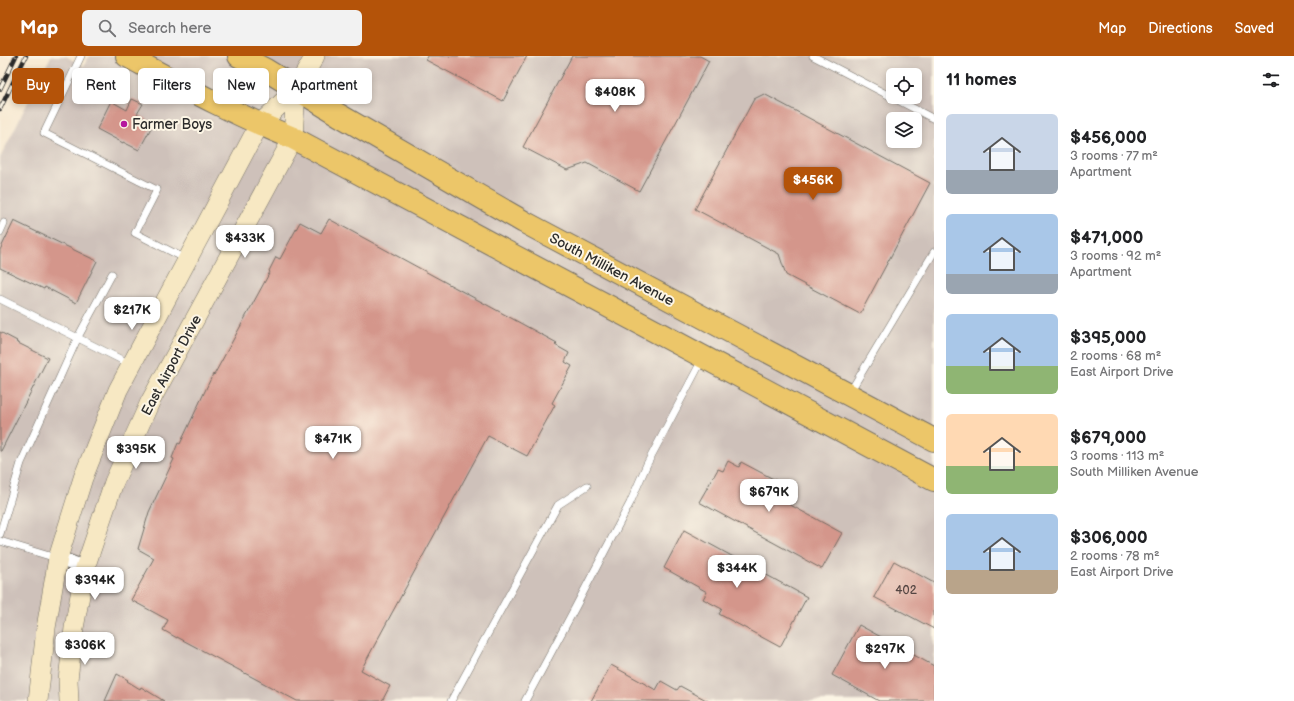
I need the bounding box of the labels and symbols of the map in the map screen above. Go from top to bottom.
pin: $408K [587,79,643,113]
place label: Farmer Boys [132,116,212,133]
marker: Farmer Boys [119,119,129,129]
pin: $456K [785,167,841,201]
pin: $433K [217,225,273,259]
street label: South Milliken Avenue [547,229,677,309]
pin: $217K [104,297,160,331]
street label: East Airport Drive [138,312,205,418]
pin: $471K [305,426,361,460]
pin: $395K [108,436,164,470]
pin: $679K [741,479,797,513]
pin: $344K [709,555,765,589]
pin: $394K [67,567,123,601]
house number: 402 [895,583,917,598]
pin: $306K [57,632,113,666]
pin: $297K [857,636,913,670]

